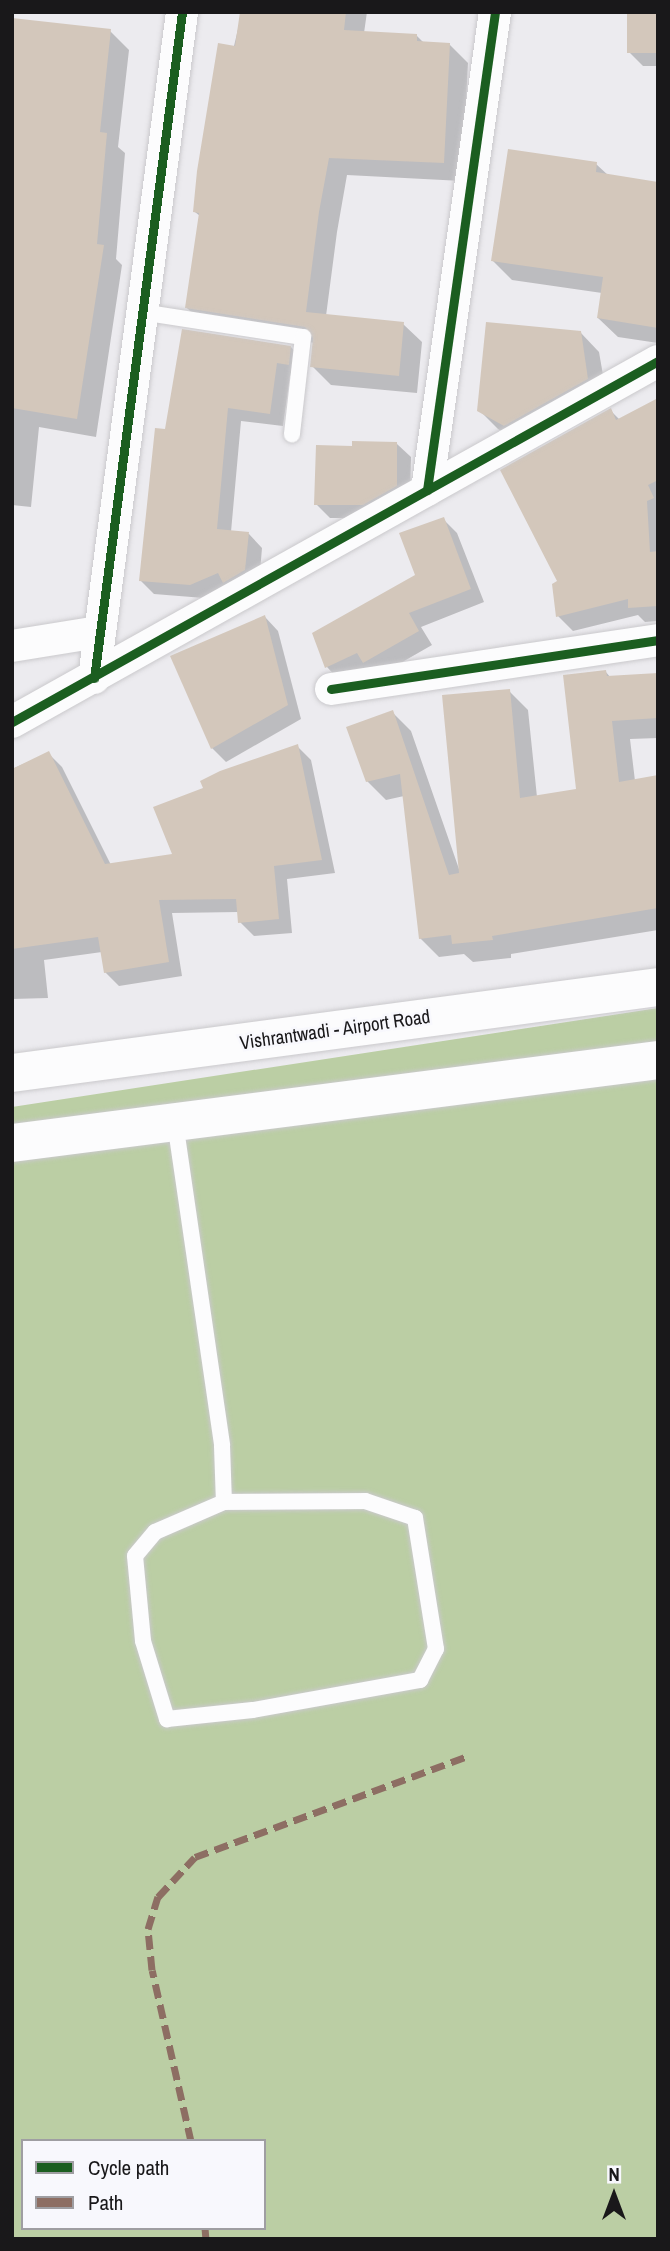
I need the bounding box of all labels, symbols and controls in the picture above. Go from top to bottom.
street label: Vishrantwadi - Airport Road [238,1005,432,1055]
legend [21,2139,266,2230]
text: Cycle path [88,2153,169,2182]
north arrow [579,2160,649,2230]
text: N [608,2161,620,2187]
text: Path [88,2188,123,2217]

